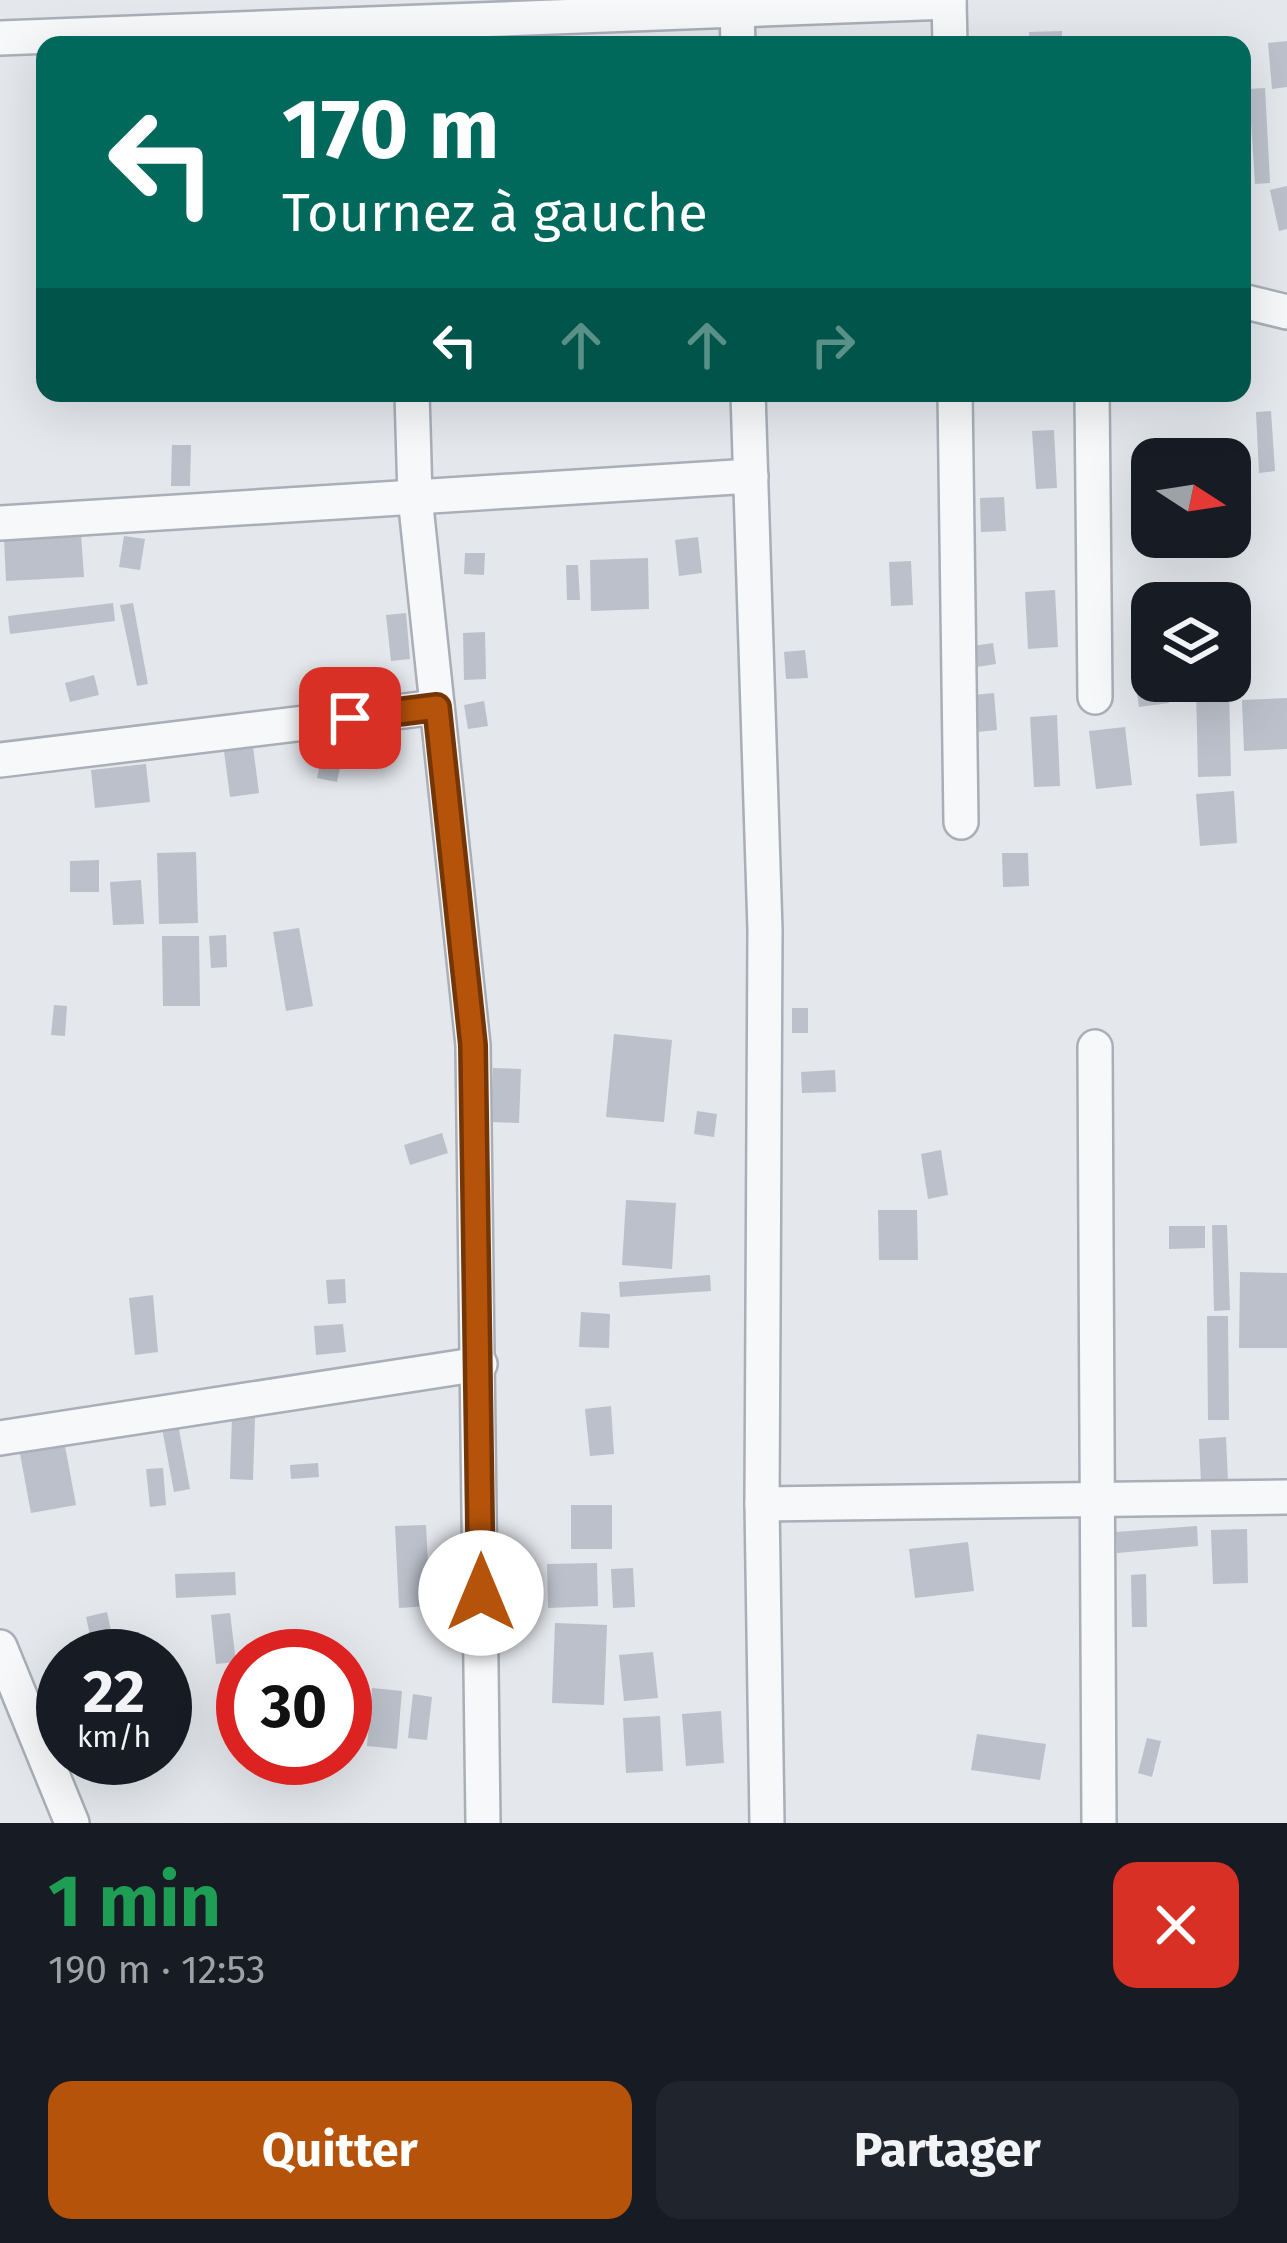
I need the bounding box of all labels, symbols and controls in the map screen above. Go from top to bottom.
text: 170 m [282,79,499,180]
icon: left [84,84,240,240]
text: Tournez à gauche [282,181,708,245]
icon: left [422,312,488,378]
icon: ahead [548,312,614,378]
icon: ahead [674,312,740,378]
icon: right [800,312,866,378]
north arrow [1131,438,1251,558]
map controls [1131,438,1251,702]
button: layers [1131,582,1251,702]
pin [299,667,401,769]
icon: arrive [317,685,383,751]
position arrow [418,1530,544,1656]
speed limit sign: 30 [216,1629,372,1785]
text: 22 [83,1656,145,1728]
text: km/h [77,1719,151,1755]
text: 1 min [48,1859,221,1945]
button: close [1113,1862,1239,1988]
text: 190 m · 12:53 [48,1947,265,1993]
button: Quitter [48,2081,632,2219]
button: Partager [656,2081,1239,2219]

